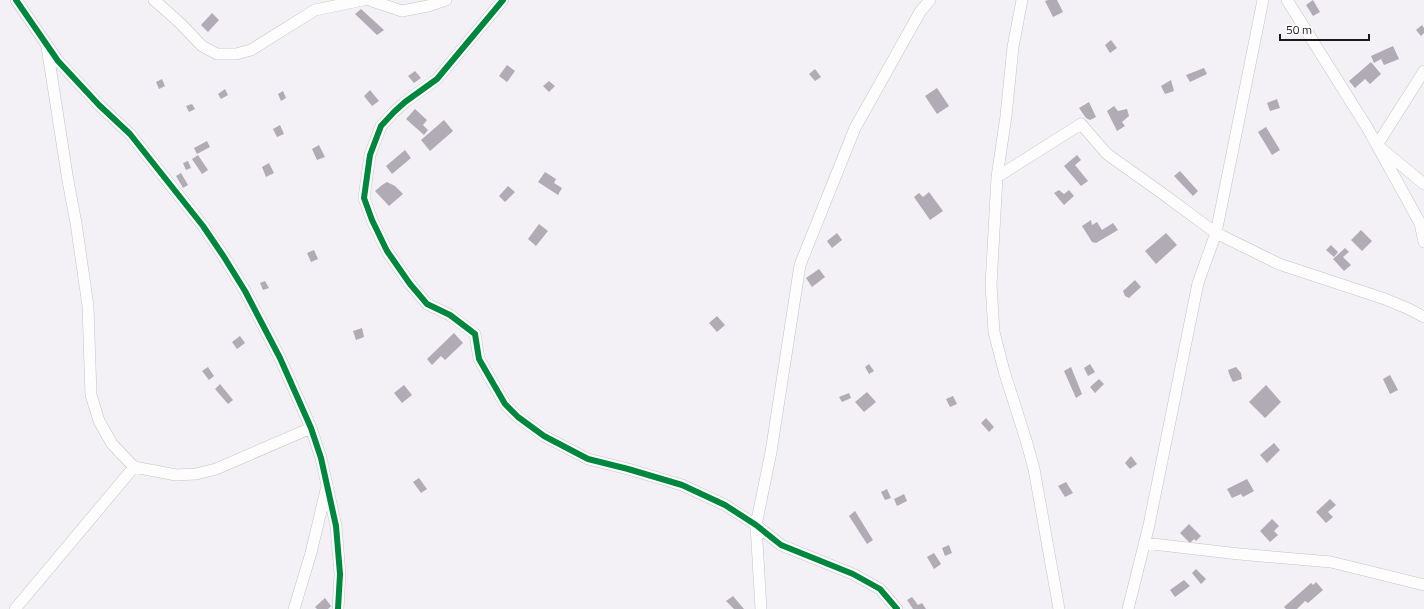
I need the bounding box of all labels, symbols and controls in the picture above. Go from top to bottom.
scale bar [1280,16,1369,42]
text: 50 m [1286,20,1312,39]

